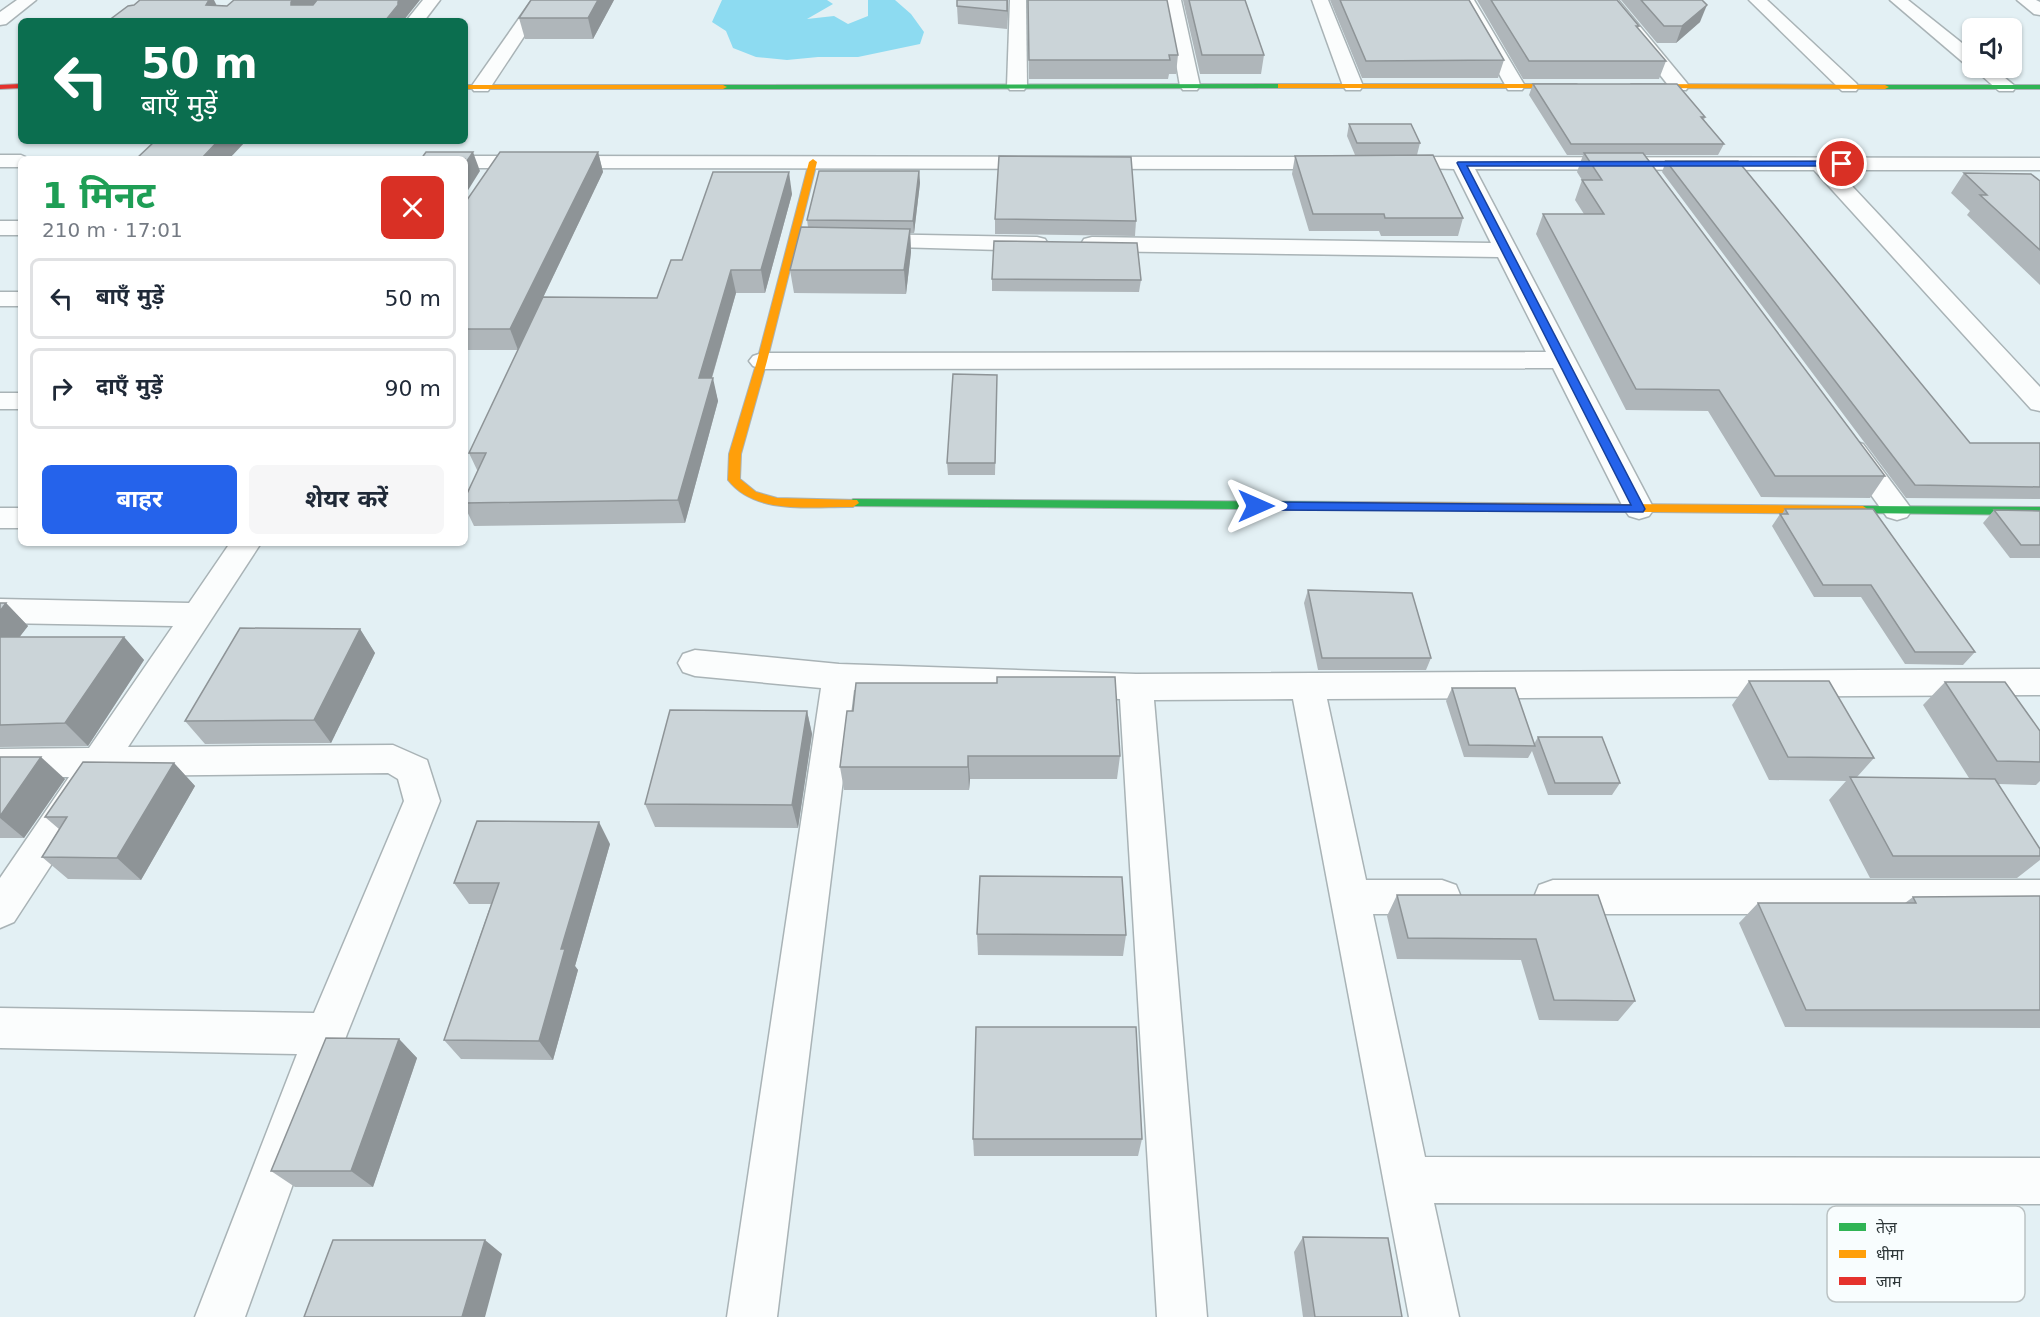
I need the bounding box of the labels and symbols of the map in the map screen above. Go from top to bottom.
pin [1816,138,1867,189]
position arrow [1224,474,1288,538]
legend [1827,1206,2025,1302]
text: तेज़ [1876,1218,1898,1237]
text: धीमा [1876,1245,1905,1264]
text: जाम [1876,1272,1902,1291]

